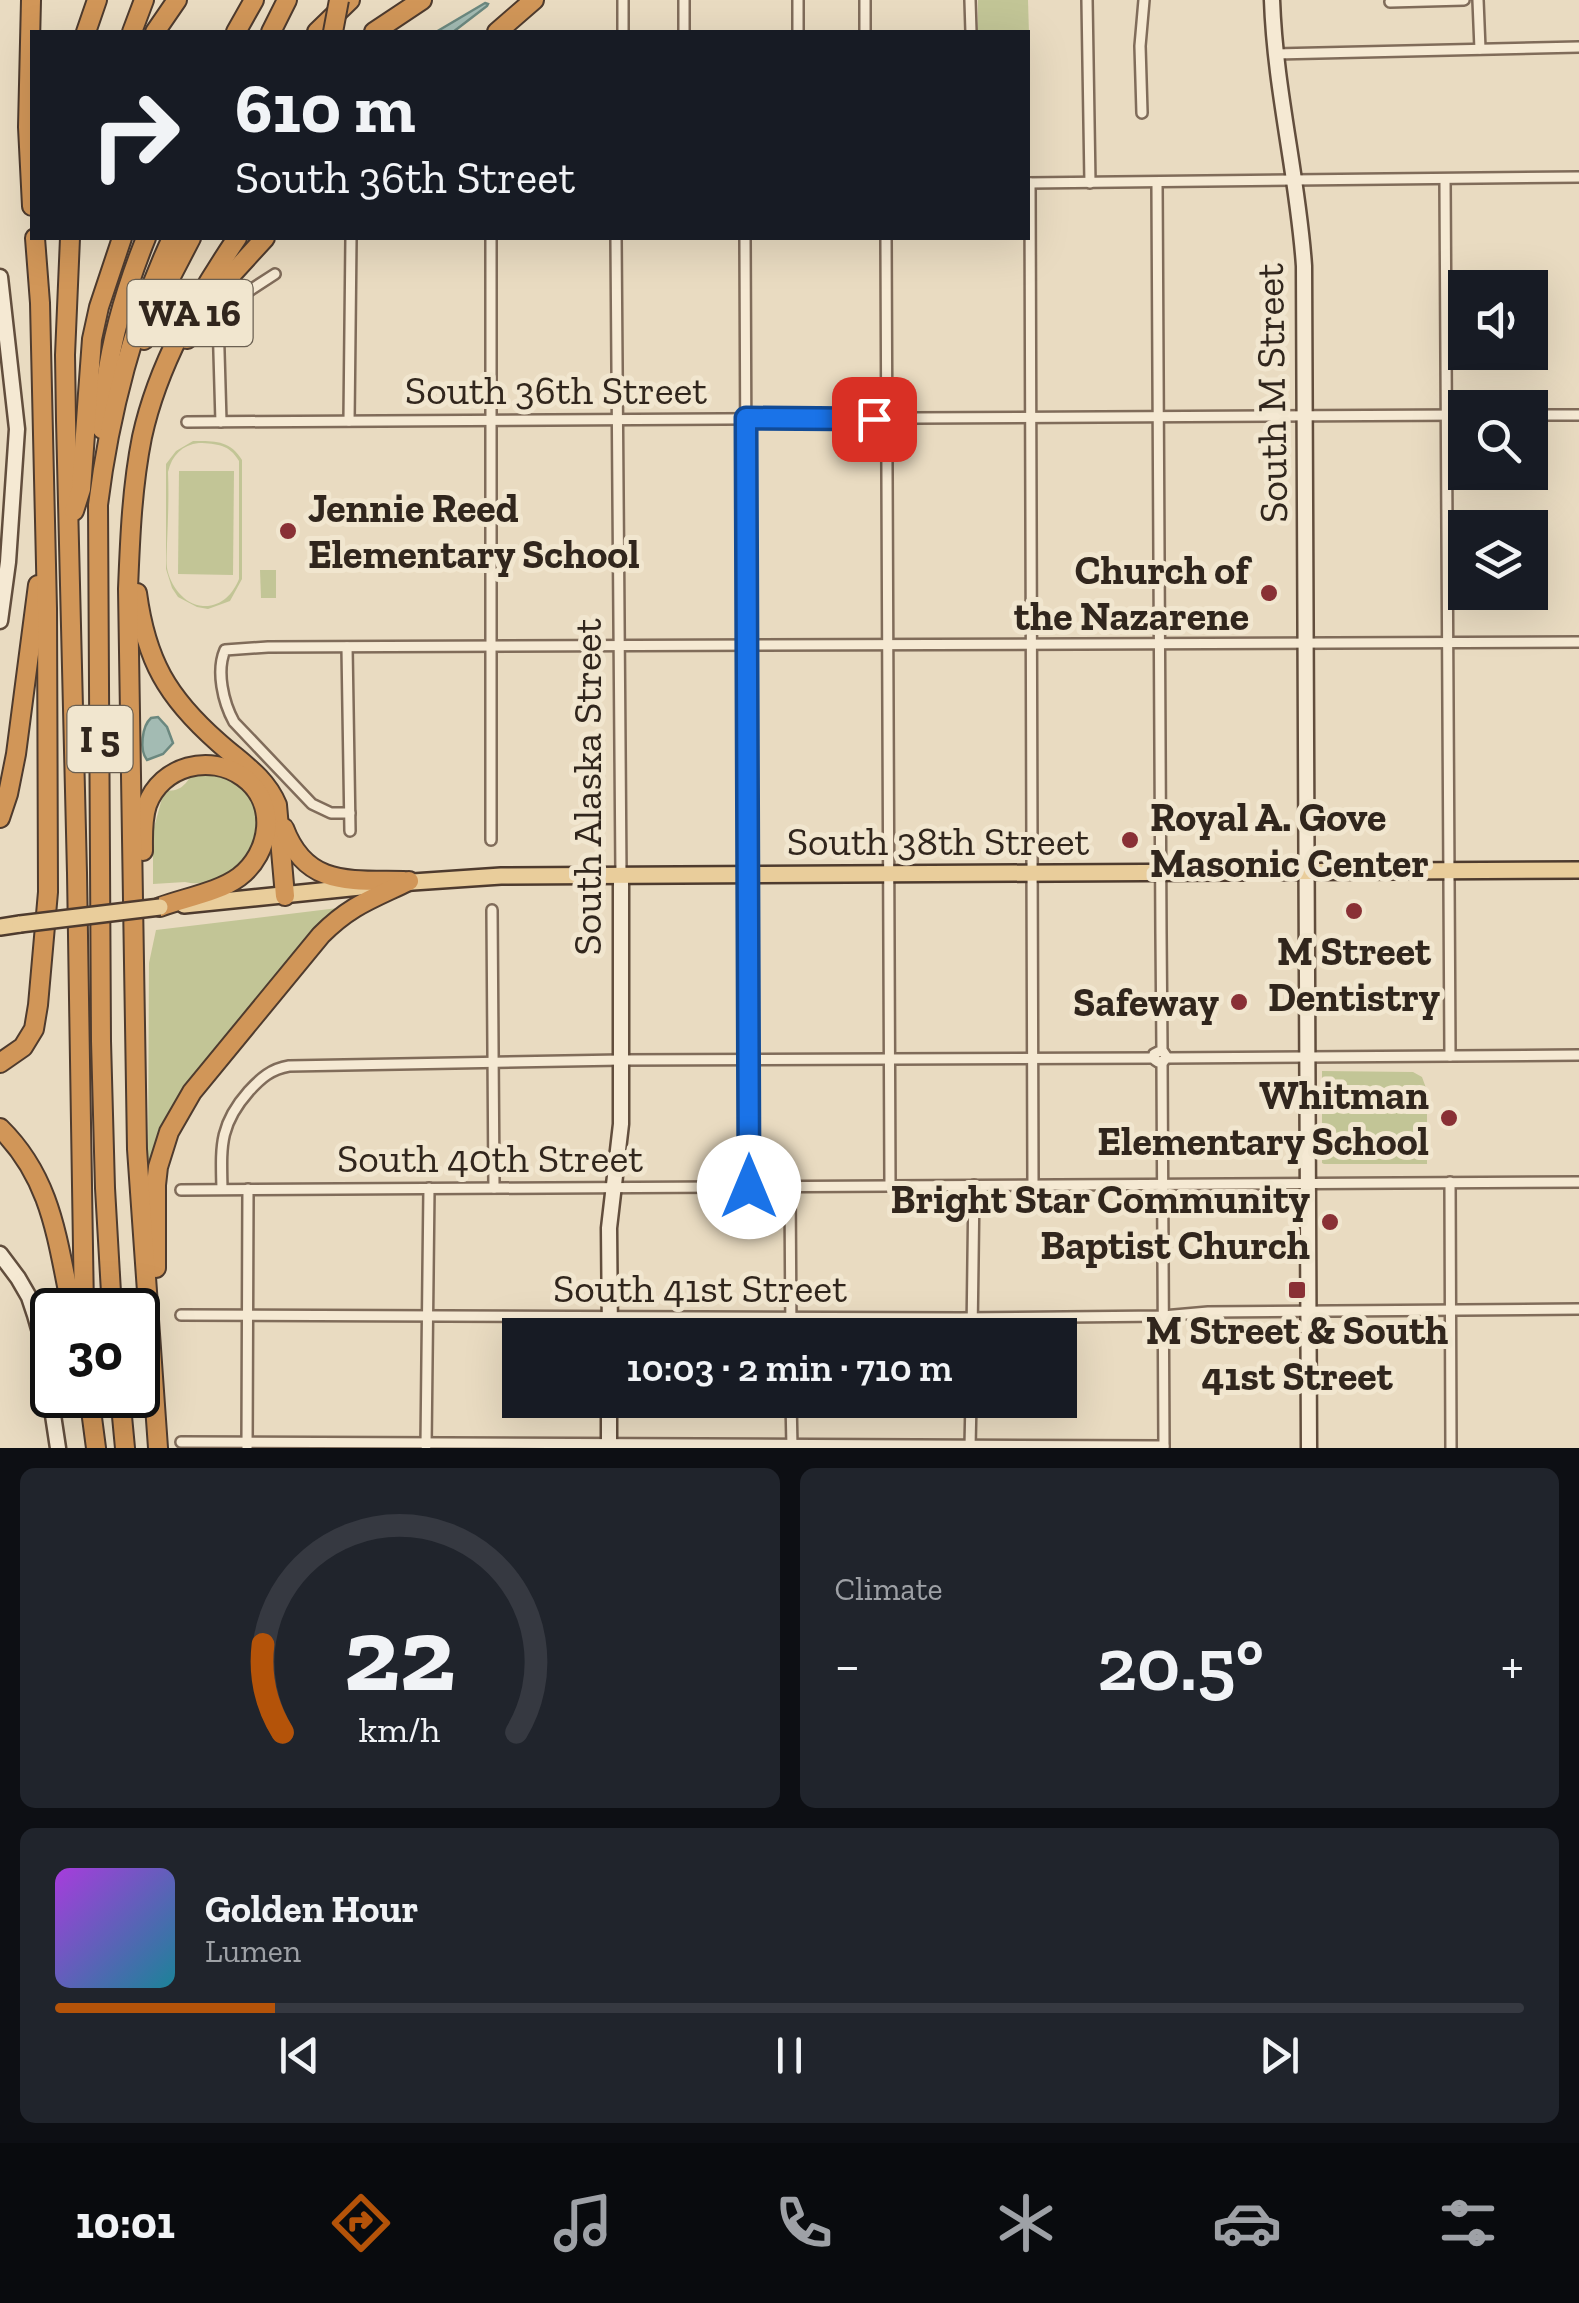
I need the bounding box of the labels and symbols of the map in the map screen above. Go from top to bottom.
street label: South M Street [1245,262,1297,523]
road number: WA 16 [128,280,252,346]
street label: South 36th Street [405,366,707,414]
pin [832,377,917,462]
place label: Jennie Reed Elementary School [308,484,640,578]
marker: Jennie Reed Elementary School [277,520,299,542]
place label: Church of the Nazarene [1014,546,1252,640]
marker: Church of the Nazarene [1258,582,1280,604]
street label: South Alaska Street [563,618,611,956]
road number: I 5 [68,706,132,772]
place label: Royal A. Gove Masonic Center [1150,793,1429,887]
street label: South 38th Street [787,817,1089,865]
marker: Royal A. Gove Masonic Center [1119,829,1141,851]
marker: M Street Dentistry [1343,900,1365,922]
place label: M Street Dentistry [1268,927,1440,1021]
place label: Safeway [1073,978,1219,1026]
marker: Safeway [1228,991,1250,1013]
place label: Whitman Elementary School [1097,1071,1429,1165]
marker: Whitman Elementary School [1438,1107,1460,1129]
street label: South 40th Street [337,1134,643,1182]
position arrow [697,1135,801,1239]
place label: Bright Star Community Baptist Church [891,1175,1310,1269]
marker: Bright Star Community Baptist Church [1319,1211,1341,1233]
street label: South 41st Street [553,1264,847,1312]
marker: M Street & South 41st Street [1286,1279,1308,1301]
speed limit sign: 30 [30,1288,160,1418]
place label: M Street & South 41st Street [1146,1306,1448,1400]

